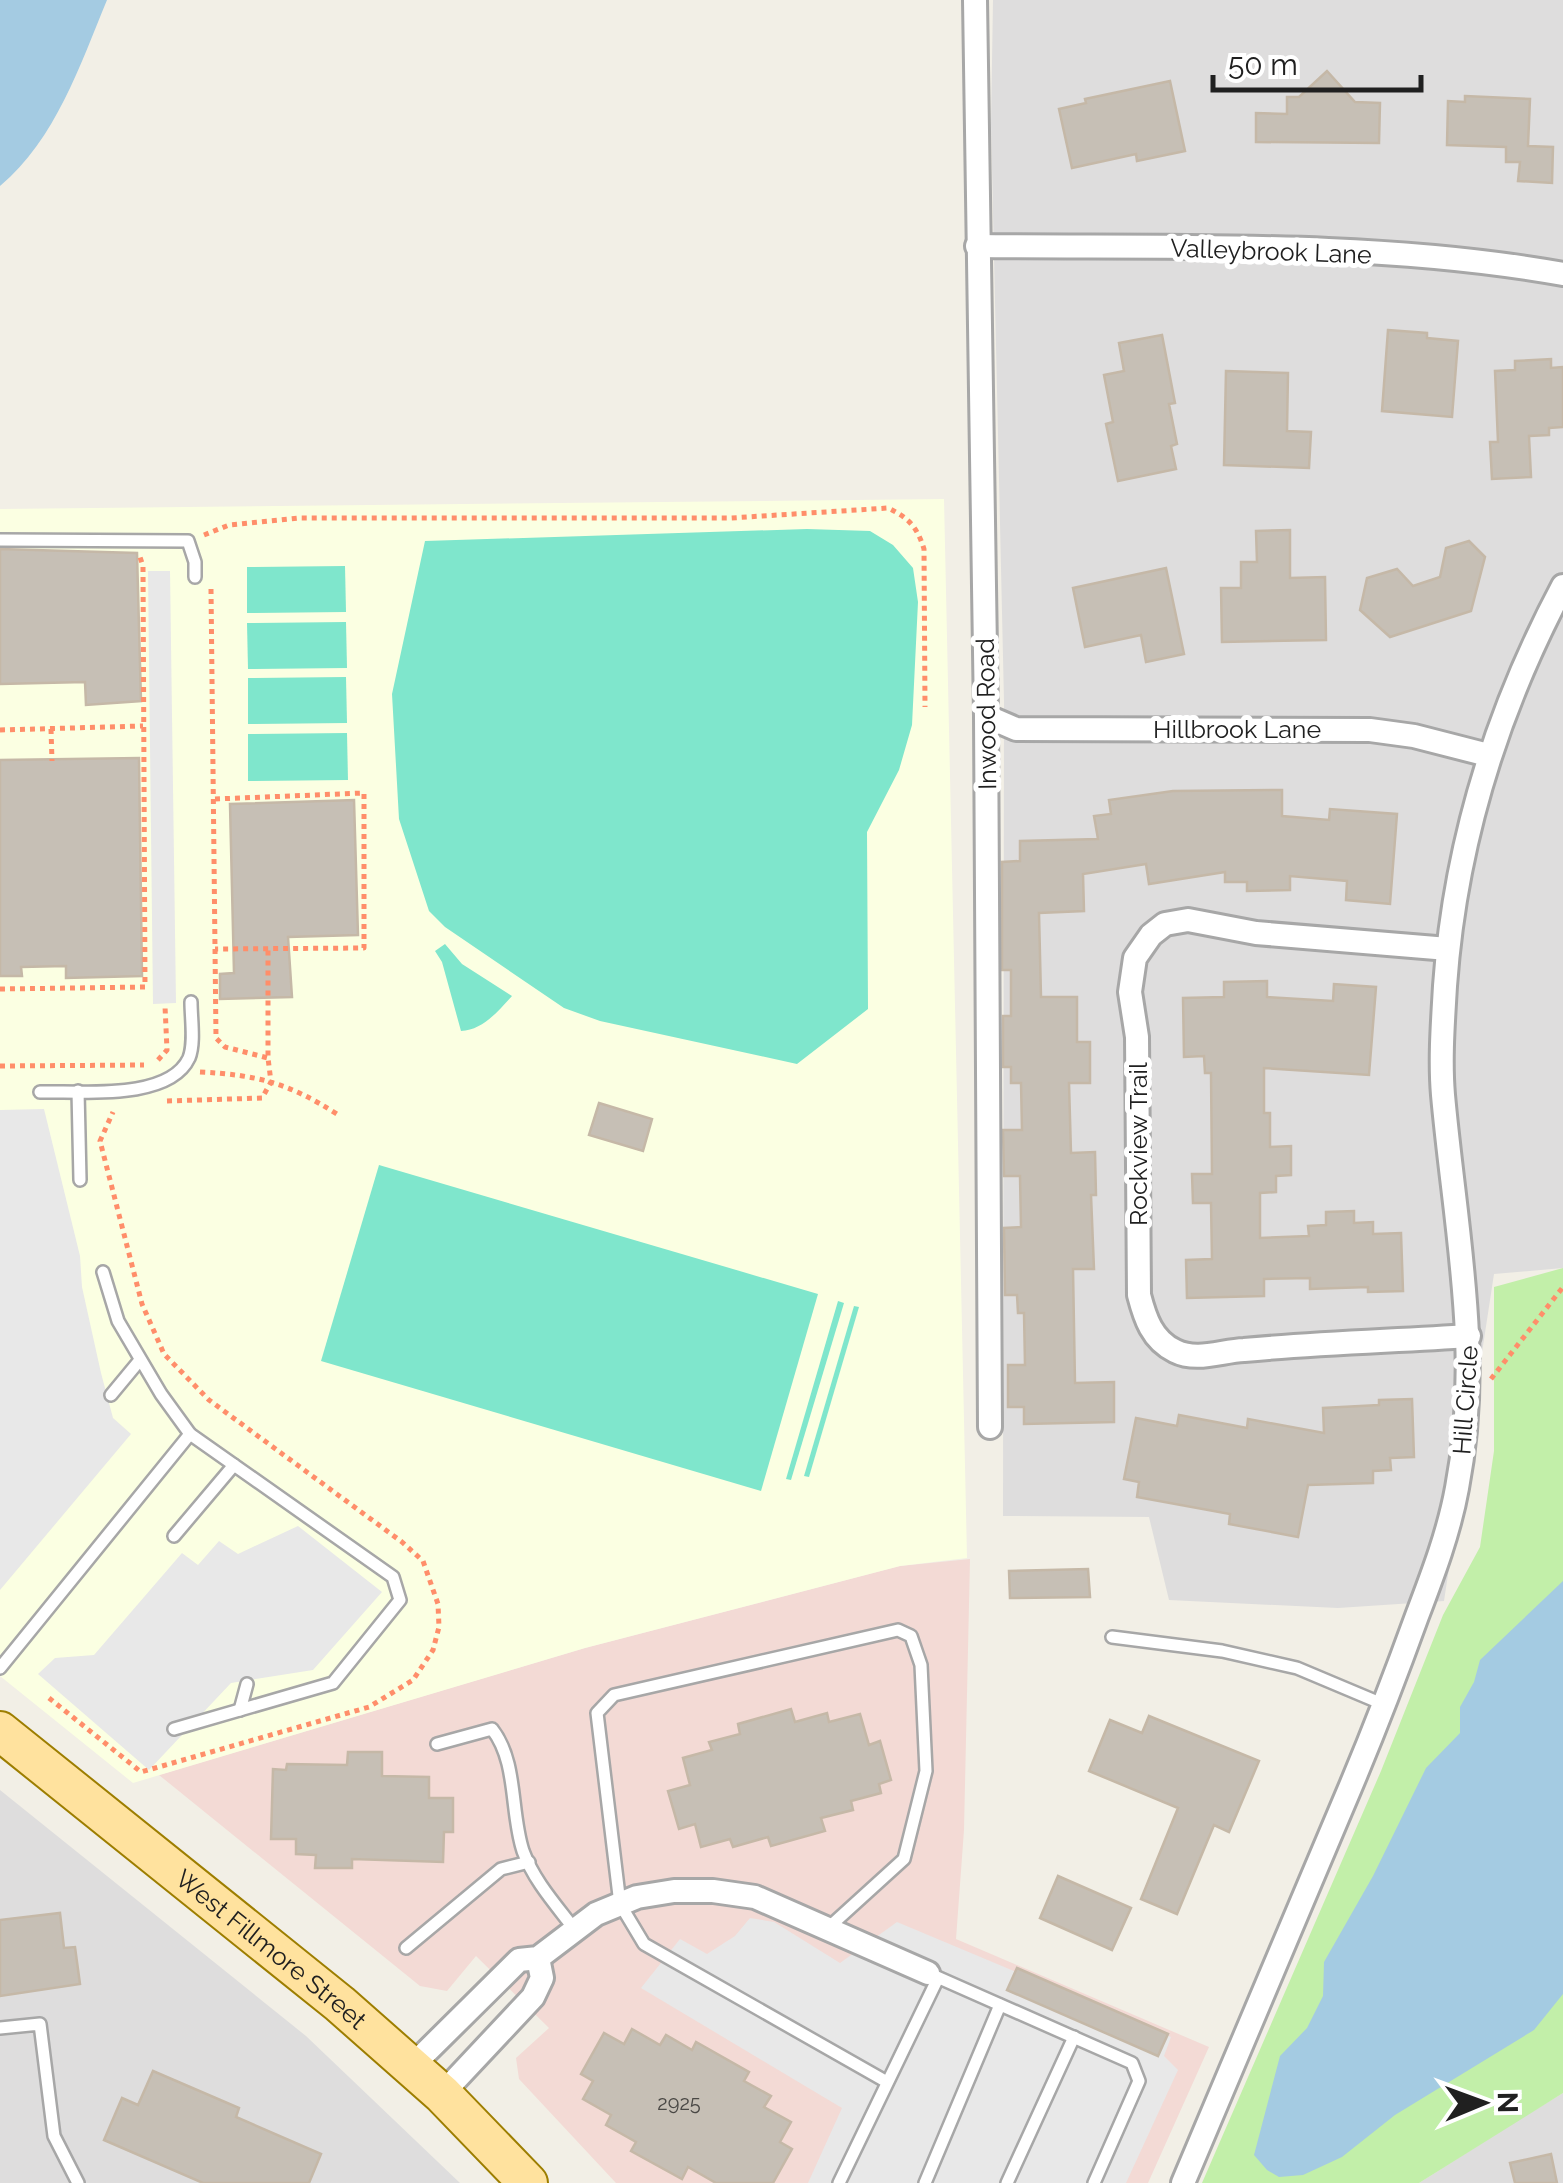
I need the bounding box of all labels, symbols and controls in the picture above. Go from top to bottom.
scale bar [1213,30,1420,92]
text: 50 m [1228,47,1298,82]
street label: Valleybrook Lane [1170,232,1372,270]
street label: Inwood Road [970,638,1002,790]
street label: Hillbrook Lane [1153,714,1321,744]
street label: Rockview Trail [1123,1062,1153,1226]
street label: Hill Circle [1446,1344,1484,1456]
street label: West Fillmore Street [170,1863,373,2036]
north arrow [1433,2053,1533,2153]
house number: 2925 [657,2091,701,2115]
text: N [1491,2092,1524,2114]

